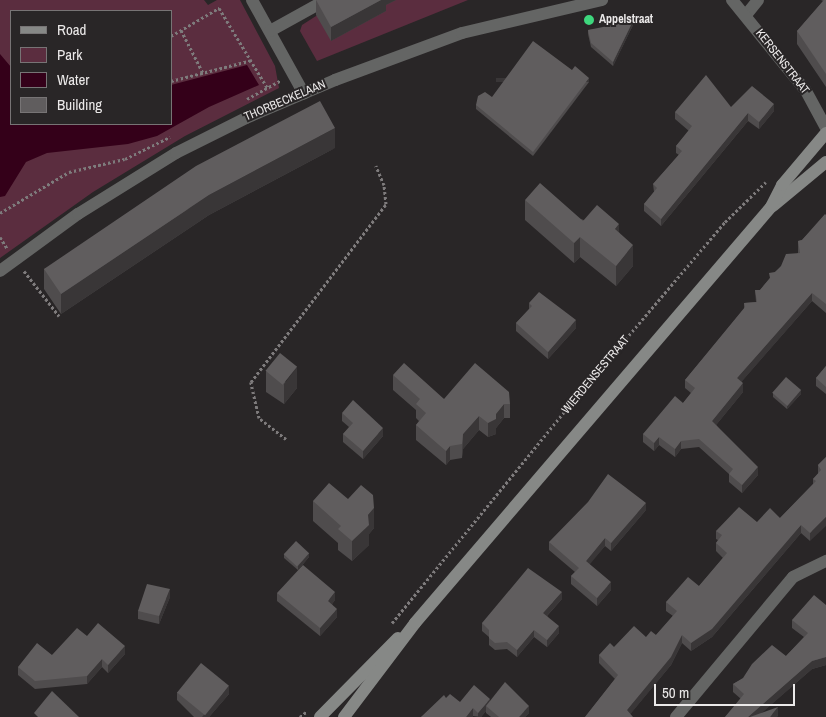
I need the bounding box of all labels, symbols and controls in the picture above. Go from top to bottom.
legend [10,10,172,125]
place label: Appelstraat [599,13,653,27]
marker: Appelstraat [583,14,595,26]
text: Road [57,19,86,40]
street label: KERSENSTRAAT [752,27,812,97]
text: Park [57,44,82,65]
text: Water [57,69,89,90]
street label: THORBECKELAAN [242,77,328,125]
text: Building [57,94,102,115]
street label: WIERDENSESTRAAT [559,333,633,417]
scale bar [656,674,797,706]
text: 50 m [662,682,689,703]

